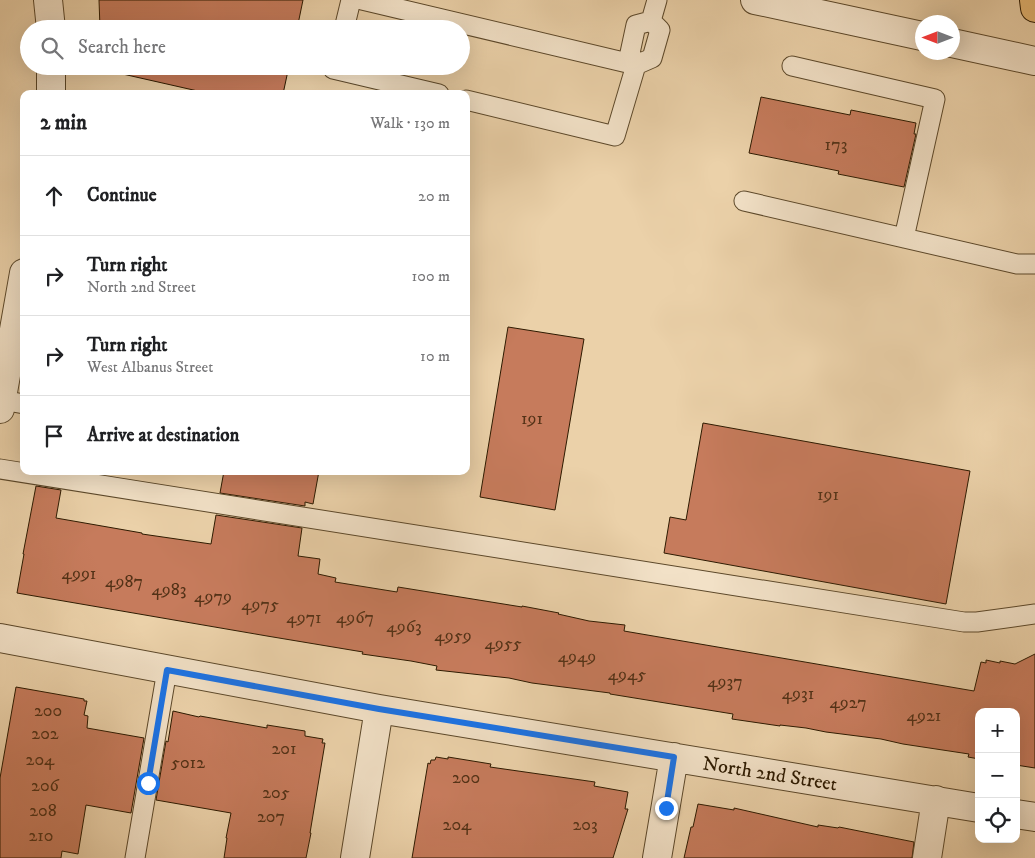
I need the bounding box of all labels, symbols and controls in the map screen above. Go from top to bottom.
north arrow [915,15,960,60]
search box [20,20,470,75]
icon: search [38,34,66,62]
text: Search here [78,36,166,59]
text: 2 min [40,110,87,136]
text: Walk · 130 m [370,113,450,133]
house number: 173 [825,134,847,156]
icon: ahead [40,182,68,210]
text: Continue [87,184,157,207]
text: 20 m [418,186,450,206]
text: Turn right [87,254,167,277]
icon: right [40,262,68,290]
text: 100 m [412,266,450,286]
text: North 2nd Street [87,277,196,297]
text: Turn right [87,334,167,357]
icon: right [40,342,68,370]
text: 10 m [420,346,450,366]
text: West Albanus Street [87,357,213,377]
house number: 191 [521,408,543,430]
icon: arrive [40,422,68,450]
text: Arrive at destination [87,424,239,447]
house number: 191 [817,484,839,506]
house number: 4991 [62,563,96,585]
house number: 4987 [105,571,143,593]
house number: 4983 [151,579,187,601]
house number: 4979 [194,586,232,608]
house number: 4975 [241,594,279,616]
house number: 4971 [286,607,322,629]
house number: 4967 [336,607,374,629]
house number: 4963 [386,616,422,638]
house number: 4959 [434,625,472,647]
house number: 4955 [484,633,522,655]
house number: 4949 [558,646,596,668]
house number: 4945 [608,664,646,686]
house number: 4937 [707,671,743,693]
house number: 4931 [782,683,814,705]
house number: 4927 [829,692,867,714]
house number: 200 [34,700,62,722]
house number: 4921 [907,705,941,727]
map controls [975,708,1020,843]
button: + [975,708,1020,753]
house number: 202 [31,723,59,745]
house number: 201 [271,738,297,760]
house number: 204 [26,749,55,771]
street label: North 2nd Street [701,751,839,797]
house number: 5012 [171,752,205,774]
button: − [975,753,1020,798]
house number: 200 [452,767,480,789]
route start [137,772,160,795]
house number: 206 [31,775,60,797]
house number: 205 [262,782,290,804]
route end [655,797,678,820]
button: locate [975,798,1020,843]
house number: 208 [29,800,57,822]
house number: 207 [257,806,285,828]
house number: 204 [443,814,472,836]
house number: 203 [572,814,598,836]
house number: 210 [28,825,54,847]

